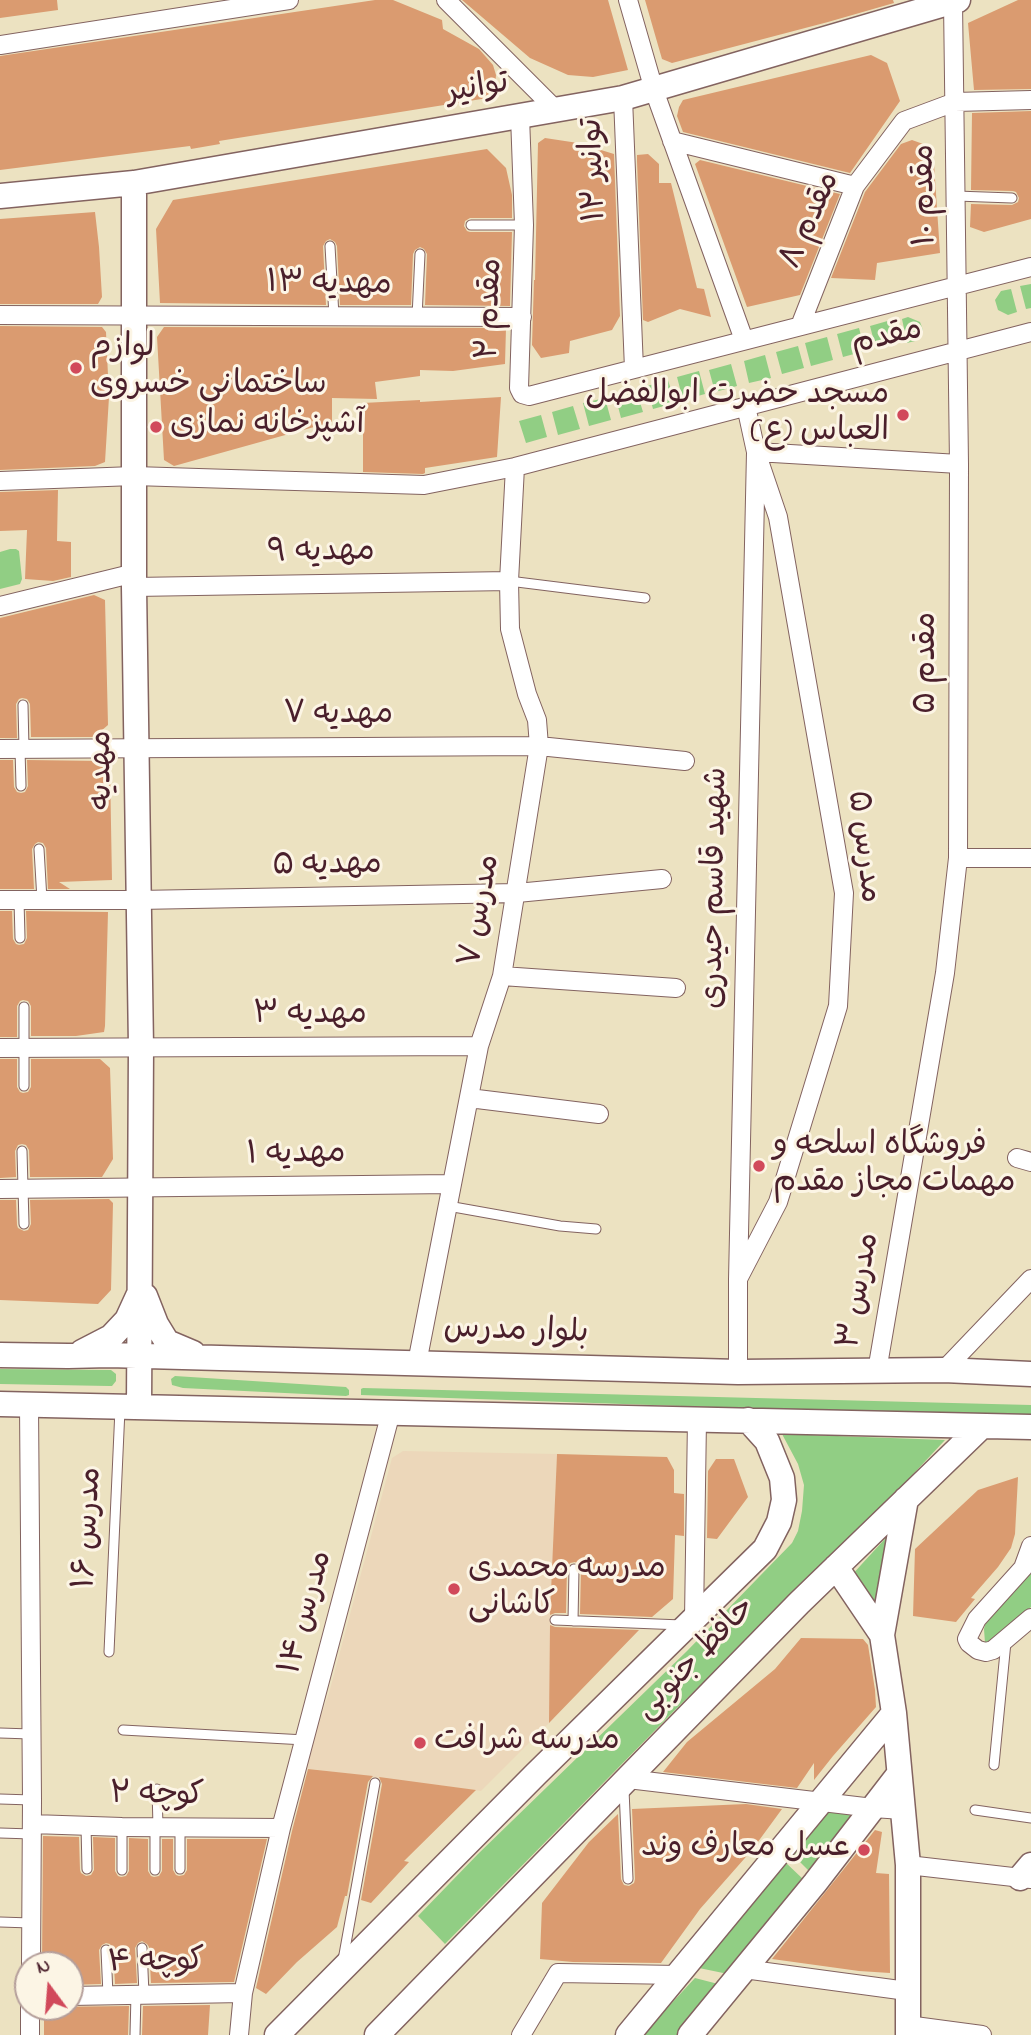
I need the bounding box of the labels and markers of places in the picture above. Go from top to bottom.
place label: لوازم ساختمانی خسروی [90,331,327,406]
marker: لوازم ساختمانی خسروی [68,360,84,376]
place label: مسجد حضرت ابوالفضل العباس (ع) [585,378,889,453]
marker: مسجد حضرت ابوالفضل العباس (ع) [895,407,911,423]
place label: آشپزخانه نمازی [170,408,364,446]
marker: آشپزخانه نمازی [148,419,164,435]
place label: فروشگاه اسلحه و مهمات مجاز مقدم [773,1129,1016,1204]
marker: فروشگاه اسلحه و مهمات مجاز مقدم [751,1158,767,1174]
place label: مدرسه محمدی کاشانی [468,1552,666,1627]
marker: مدرسه محمدی کاشانی [446,1581,462,1597]
place label: مدرسه شرافت [434,1724,620,1762]
marker: مدرسه شرافت [412,1735,428,1751]
place label: عسل معارف وند [641,1831,850,1869]
marker: عسل معارف وند [856,1842,872,1858]

